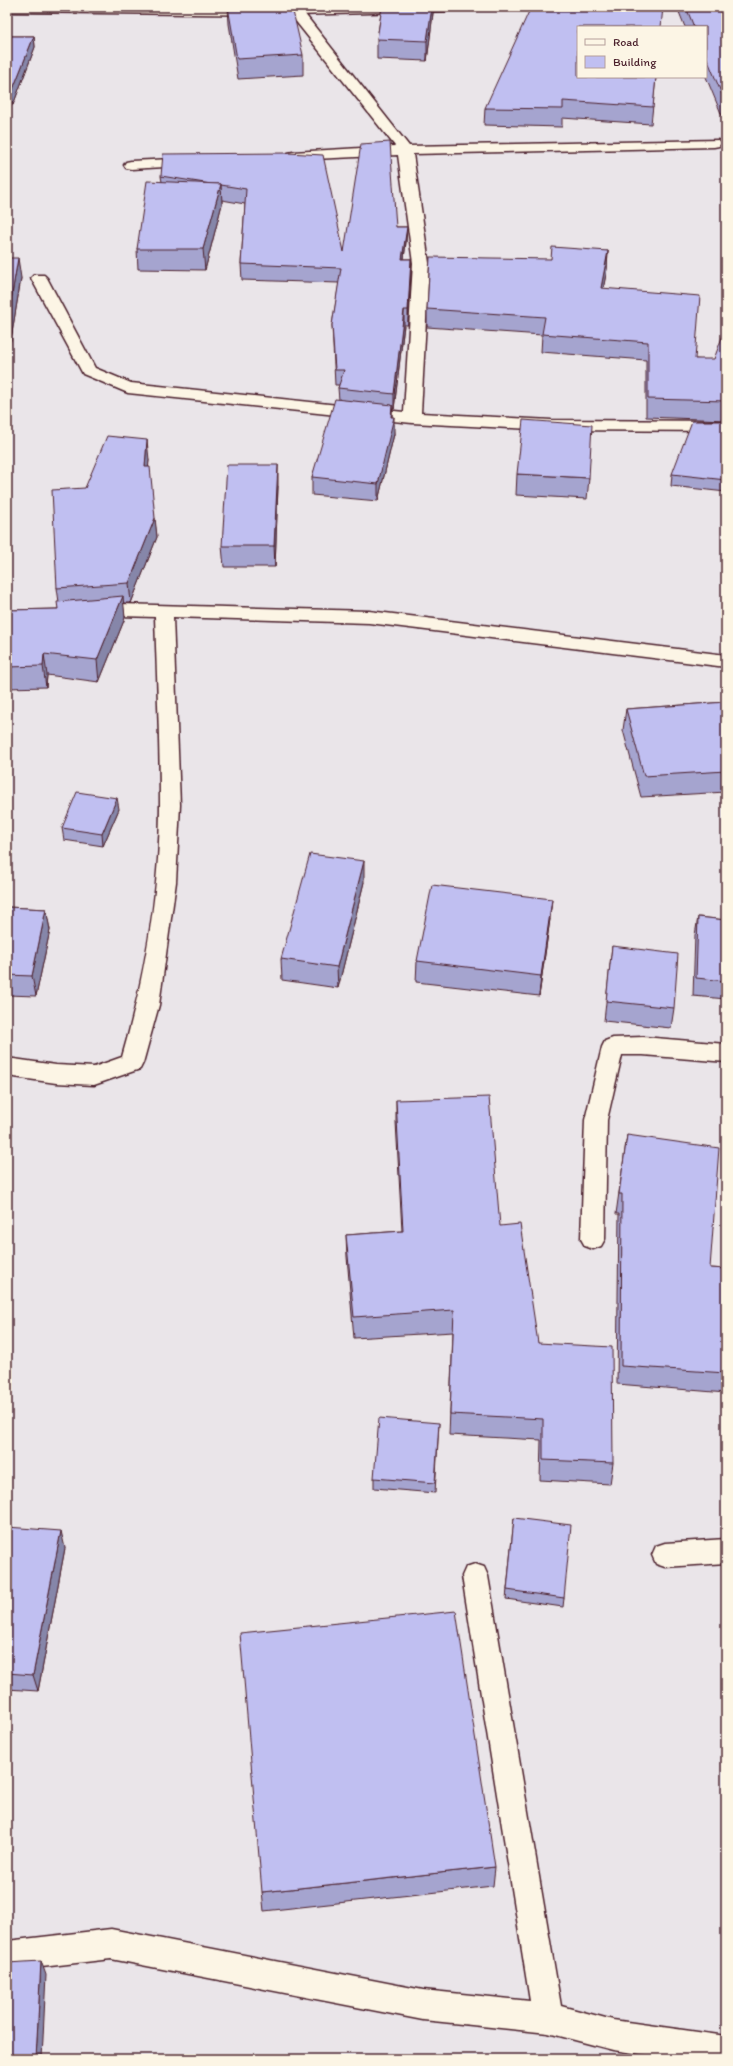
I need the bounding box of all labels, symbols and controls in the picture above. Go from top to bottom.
legend [577,26,707,78]
text: Road [613,35,639,49]
text: Building [613,55,657,69]

